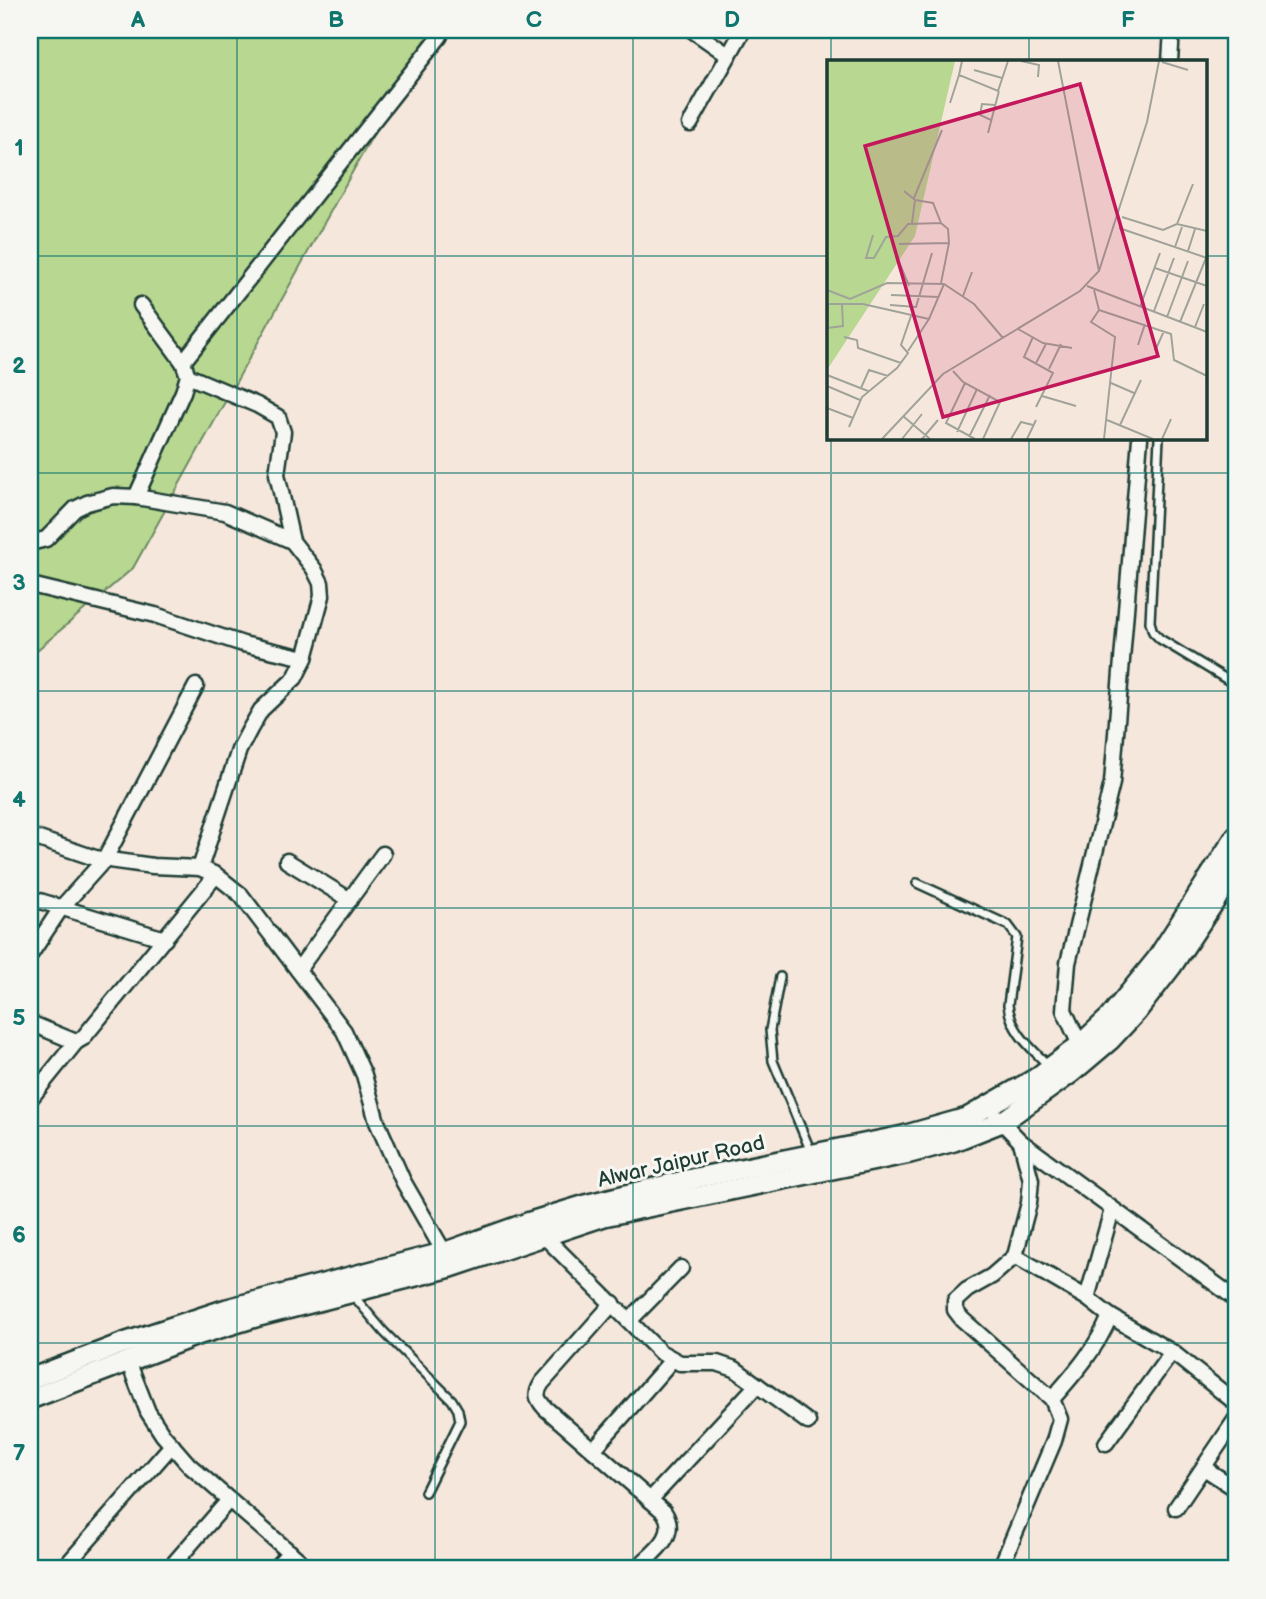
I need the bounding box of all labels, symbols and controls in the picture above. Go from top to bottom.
text: A [130,6,146,34]
text: B [328,6,344,34]
text: C [526,6,542,34]
text: D [724,6,740,34]
text: E [923,6,938,34]
text: F [1121,6,1135,34]
inset map [827,60,1206,439]
text: 1 [14,134,24,162]
text: 2 [12,352,26,380]
text: 3 [12,569,26,597]
text: 4 [12,786,26,814]
text: 5 [12,1004,26,1032]
street label: Alwar Jaipur Road [595,1130,767,1193]
text: 6 [12,1221,26,1249]
text: 7 [13,1439,26,1467]

